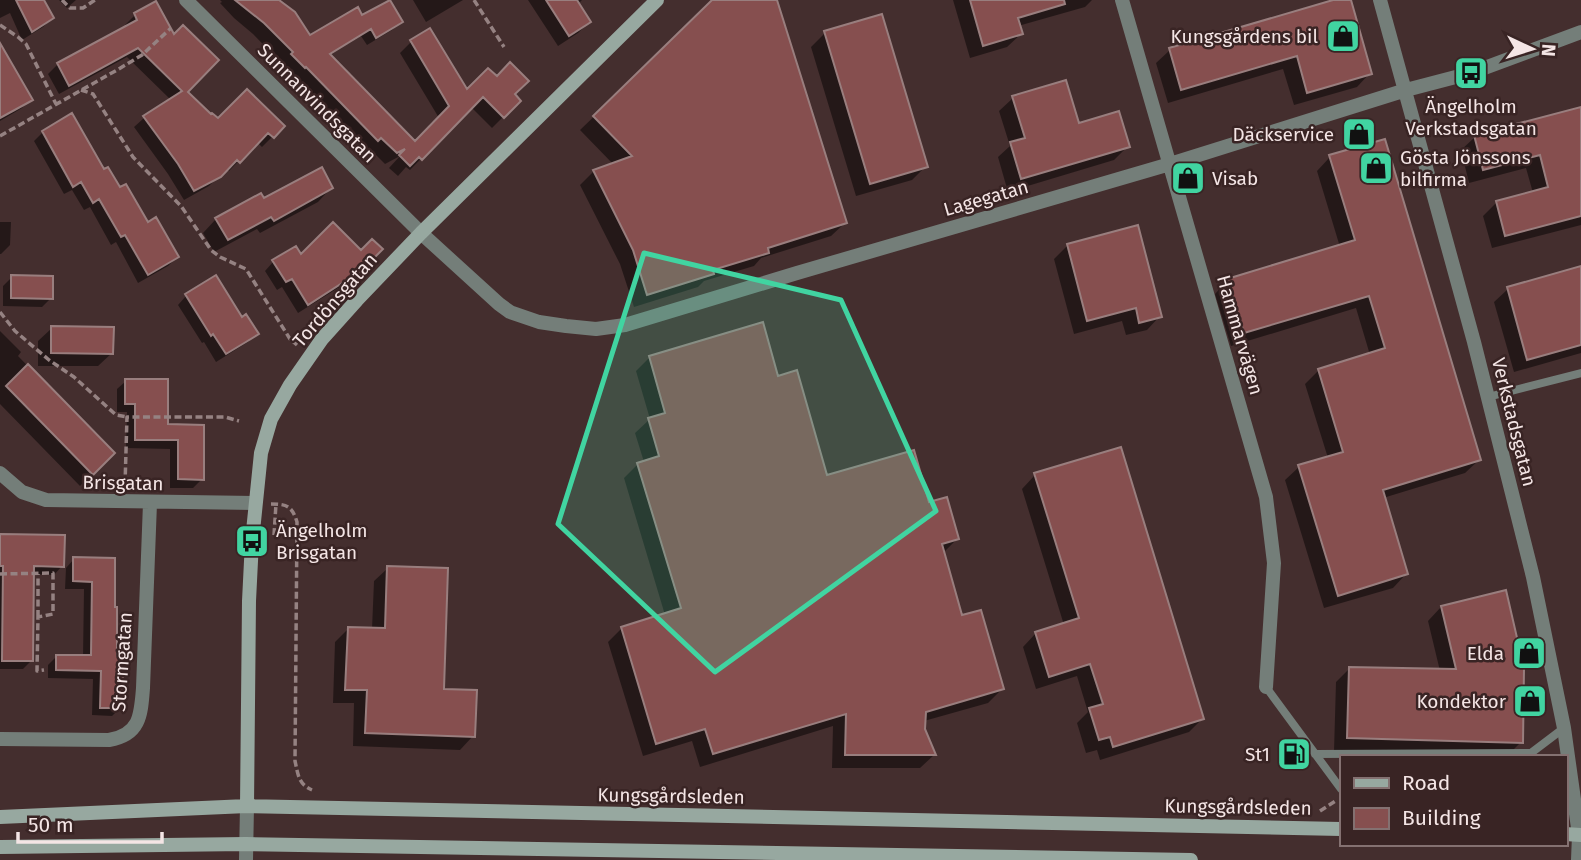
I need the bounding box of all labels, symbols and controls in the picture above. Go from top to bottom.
north arrow [1497,14,1567,84]
shop icon: Kungsgårdens bil [1324,17,1362,55]
place label: Kungsgårdens bil [1171,25,1318,48]
street label: Sunnanvindsgatan [253,39,381,167]
text: N [1537,43,1560,57]
bus stop icon: Ängelholm Verkstadsgatan [1452,54,1490,92]
place label: Ängelholm Verkstadsgatan [1405,95,1537,140]
shop icon: Däckservice [1340,115,1378,153]
place label: Däckservice [1233,123,1334,146]
place label: Gösta Jönssons bilfirma [1400,146,1531,191]
shop icon: Gösta Jönssons bilfirma [1357,149,1395,187]
shop icon: Visab [1169,159,1207,197]
place label: Visab [1212,167,1258,190]
street label: Lagegatan [941,175,1031,221]
street label: Tordönsgatan [288,248,382,352]
street label: Hammarvägen [1212,272,1268,398]
street label: Verkstadsgatan [1487,355,1541,489]
street label: Brisgatan [82,471,164,495]
place label: Ängelholm Brisgatan [276,519,368,564]
bus stop icon: Ängelholm Brisgatan [233,522,271,560]
street label: Stormgatan [107,611,137,713]
shop icon: Elda [1510,634,1548,672]
place label: Elda [1467,642,1504,665]
shop icon: Kondektor [1511,682,1549,720]
place label: Kondektor [1416,690,1507,713]
fuel station icon: St1 [1275,735,1313,773]
place label: St1 [1245,743,1270,766]
legend [1340,755,1567,846]
text: Road [1402,770,1450,796]
street label: Kungsgårdsleden [597,783,745,809]
street label: Kungsgårdsleden [1164,794,1312,820]
scale bar [18,800,161,844]
text: Building [1402,805,1481,831]
text: 50 m [28,812,74,838]

